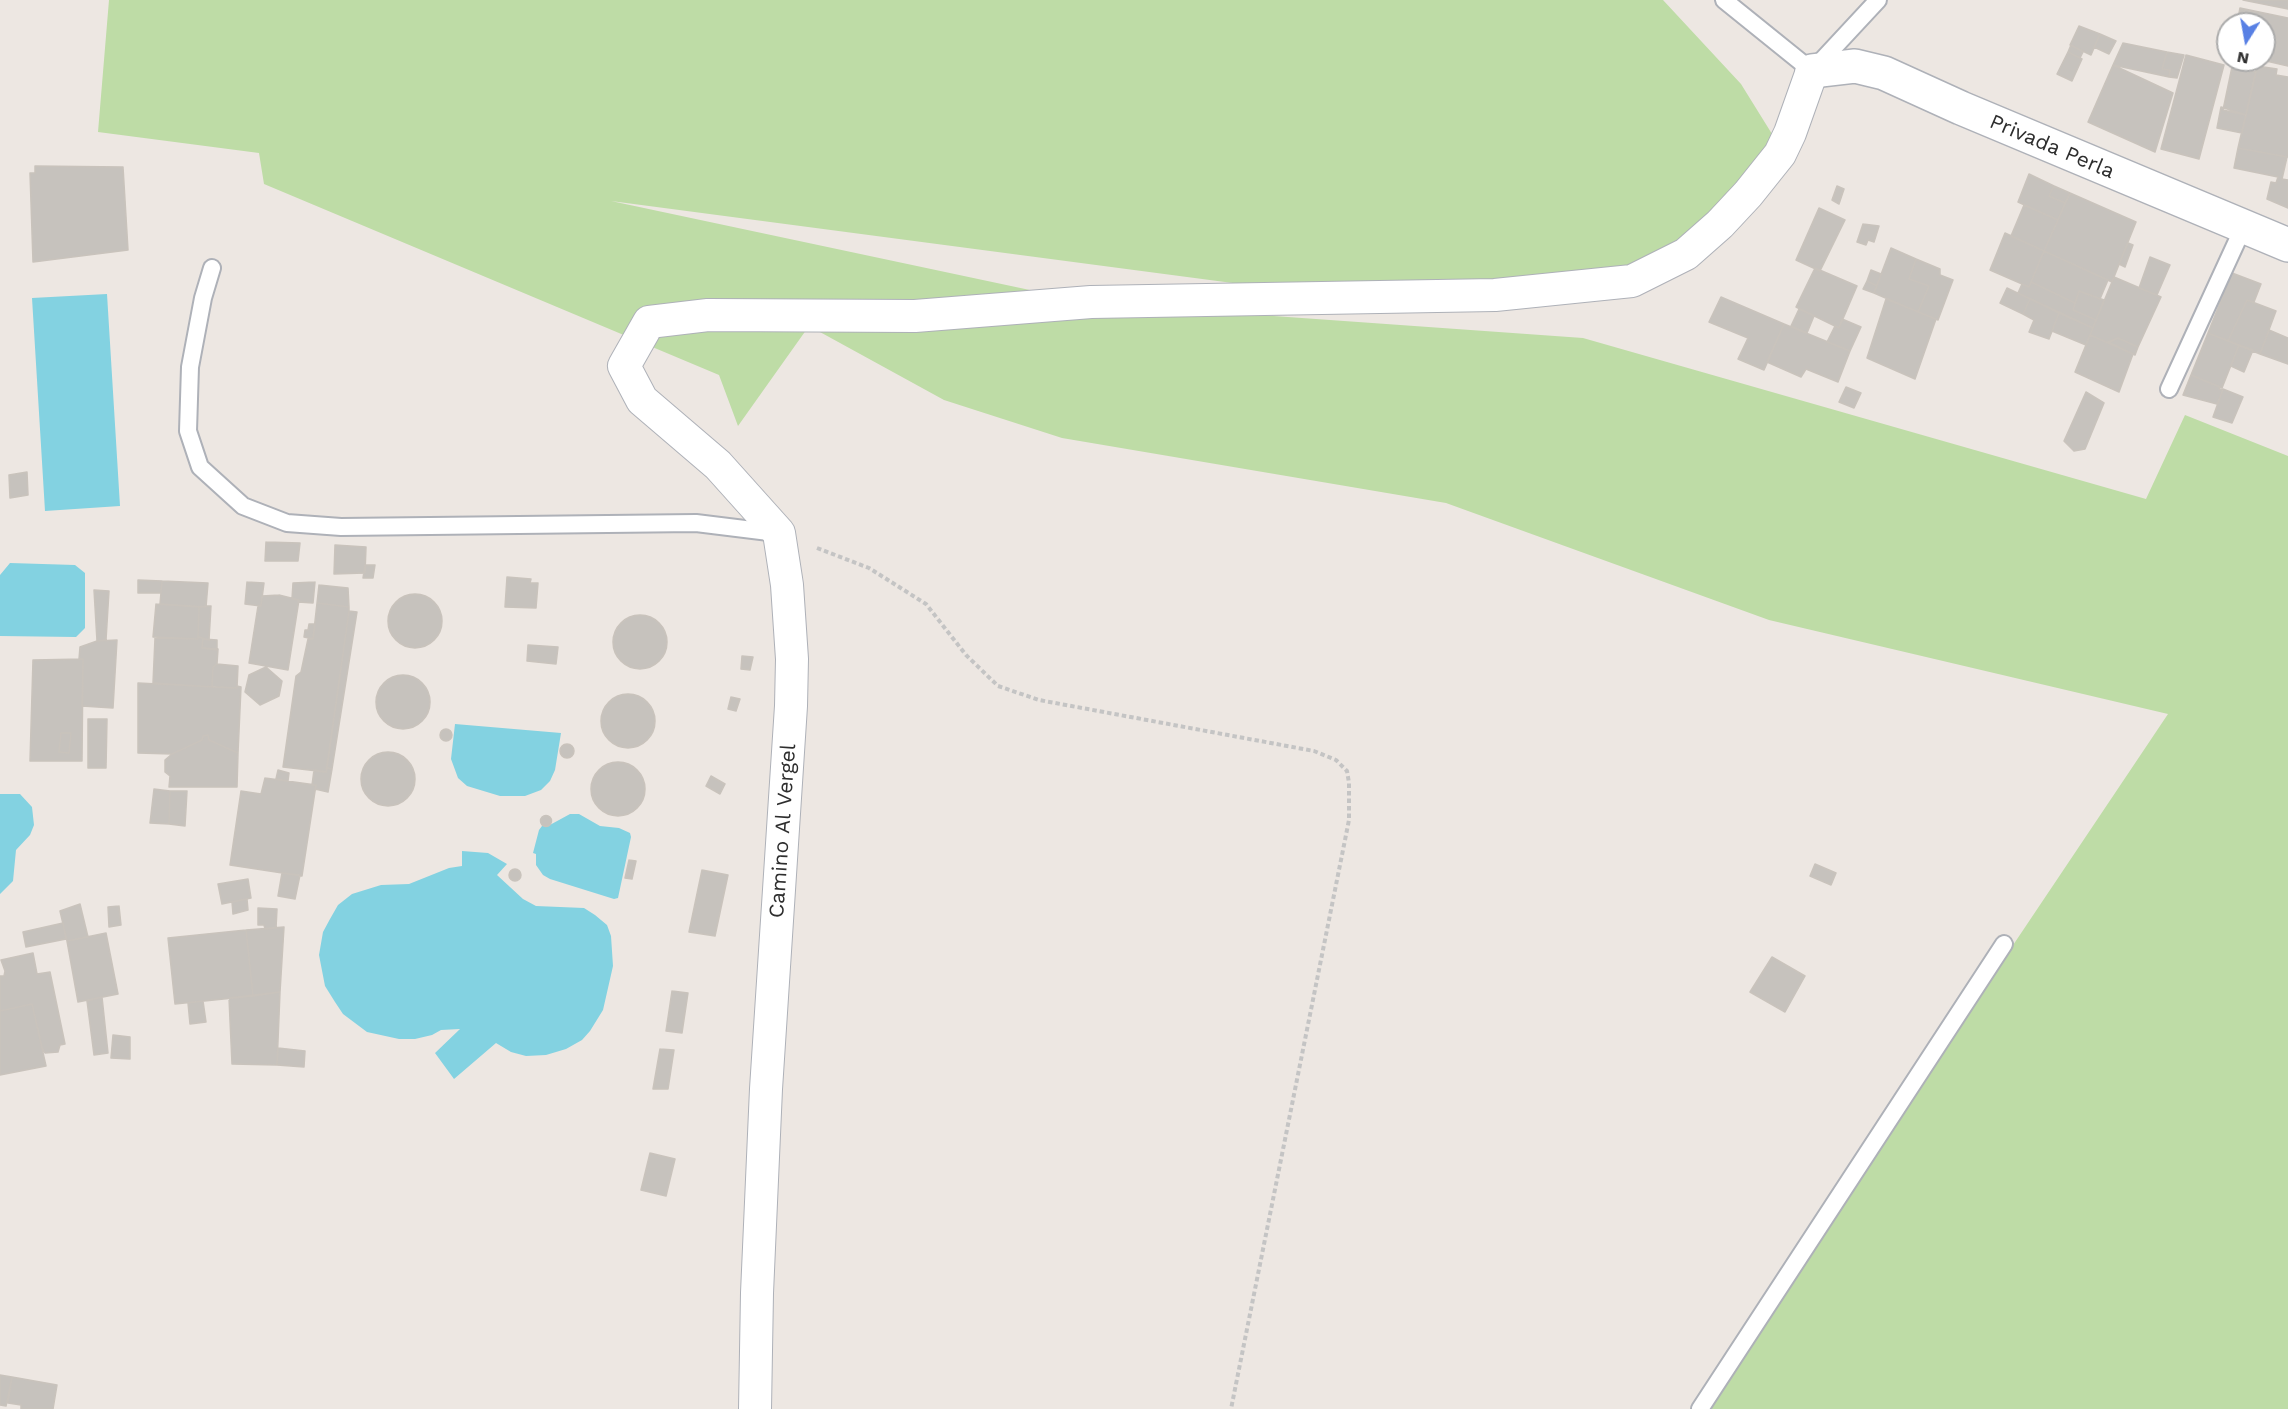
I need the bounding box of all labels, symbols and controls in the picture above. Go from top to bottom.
north arrow [2216,12,2276,72]
text: N [2235,48,2250,69]
street label: Privada Perla [1986,109,2118,185]
street label: Camino Al Vergel [764,743,802,919]

